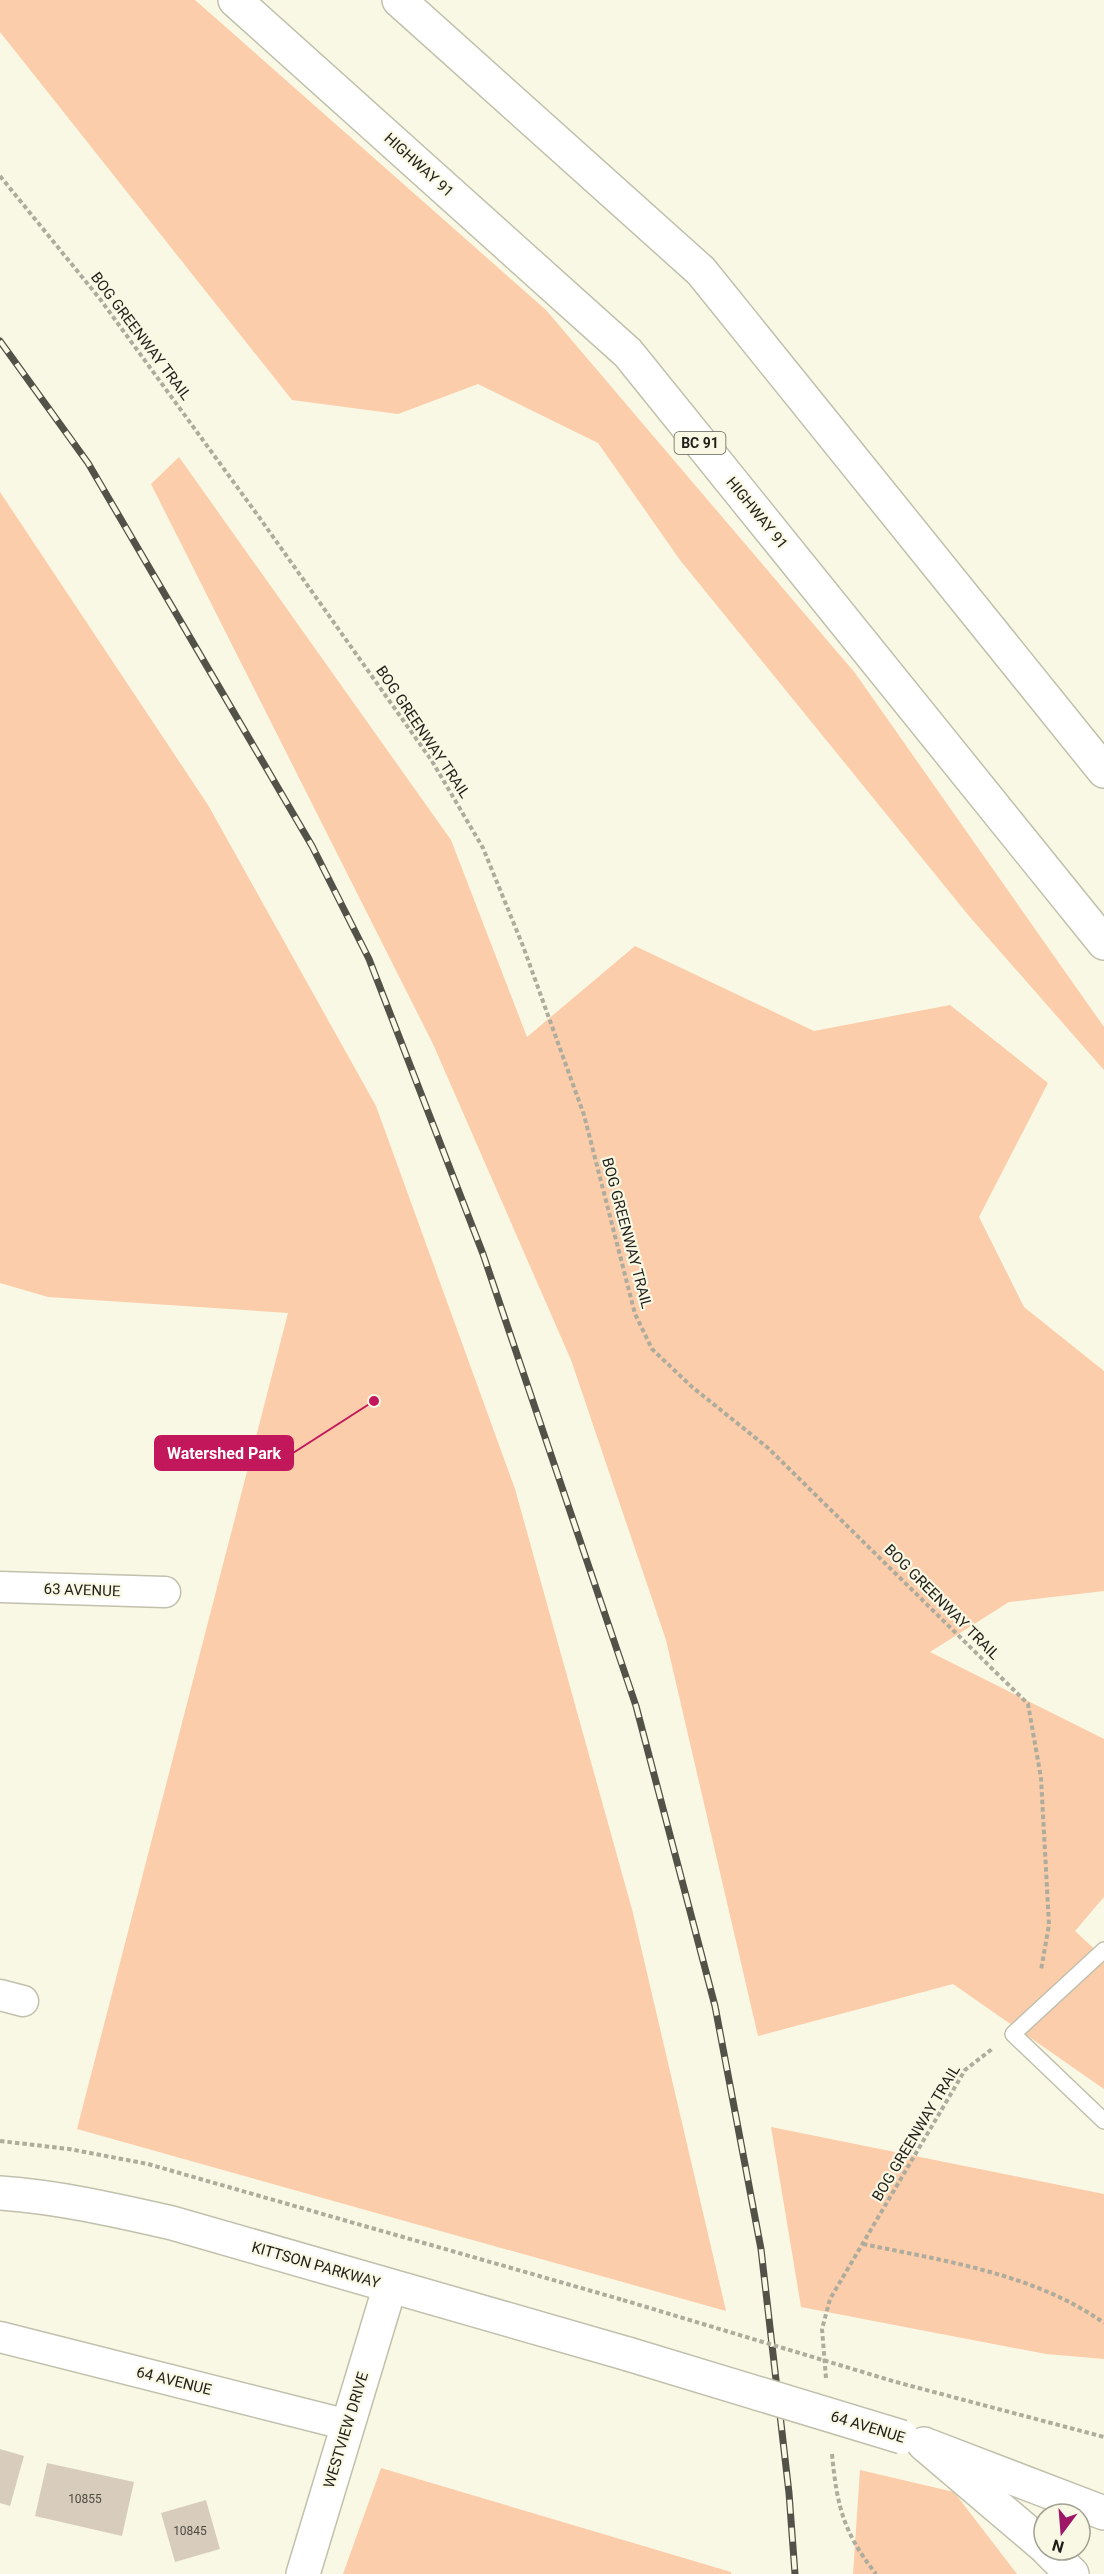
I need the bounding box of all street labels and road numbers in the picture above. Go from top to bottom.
street label: HIGHWAY 91 [381,129,457,201]
street label: BOG GREENWAY TRAIL [87,268,195,404]
road number: BC 91 [674,432,726,454]
street label: HIGHWAY 91 [723,473,791,553]
street label: BOG GREENWAY TRAIL [372,663,474,801]
street label: BOG GREENWAY TRAIL [598,1156,656,1310]
street label: BOG GREENWAY TRAIL [881,1541,1003,1663]
street label: 63 AVENUE [43,1580,121,1600]
street label: BOG GREENWAY TRAIL [868,2062,964,2204]
street label: KITTSON PARKWAY [250,2238,382,2292]
street label: 64 AVENUE [135,2363,214,2399]
street label: WESTVIEW DRIVE [320,2369,372,2490]
street label: 64 AVENUE [829,2407,908,2447]

